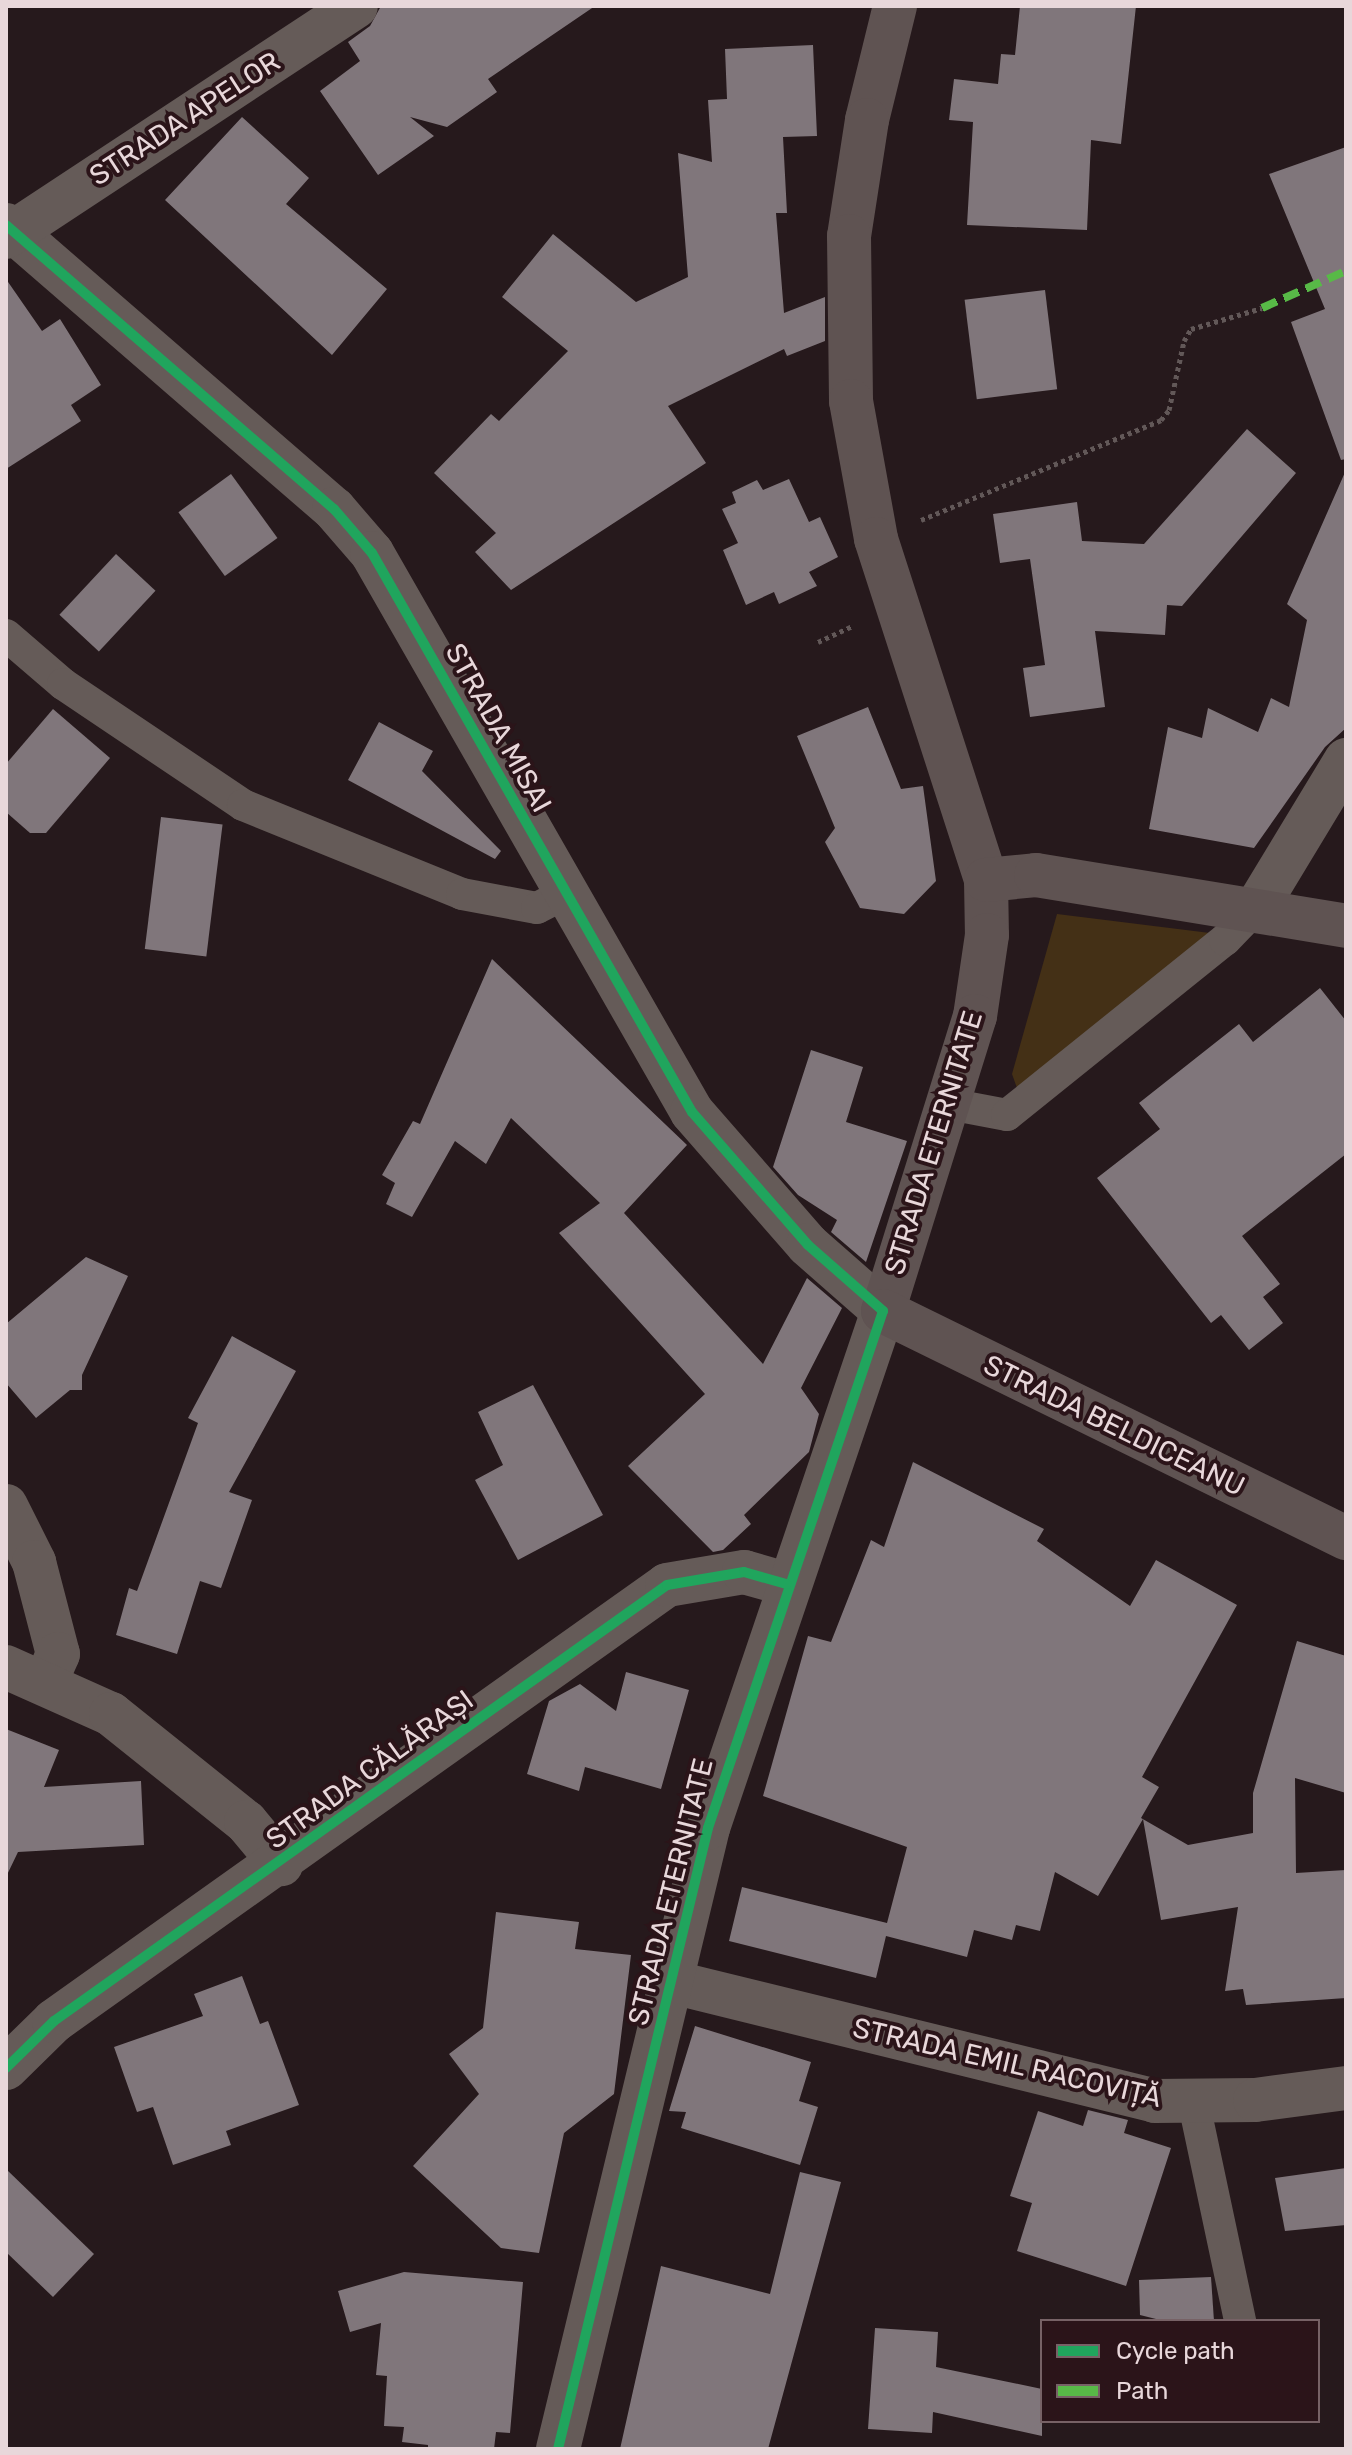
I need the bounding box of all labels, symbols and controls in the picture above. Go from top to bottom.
street label: STRADA APELOR [83,45,287,193]
street label: STRADA MISAI [438,637,558,819]
street label: STRADA ETERNITATE [878,1007,990,1279]
street label: STRADA BELDICEANU [978,1348,1250,1504]
street label: STRADA CĂLĂRAȘI [260,1683,480,1857]
street label: STRADA ETERNITATE [621,1755,721,2029]
street label: STRADA EMIL RACOVIȚĂ [849,2011,1165,2115]
legend [1040,2319,1320,2423]
text: Cycle path [1116,2337,1235,2365]
text: Path [1116,2377,1168,2405]

